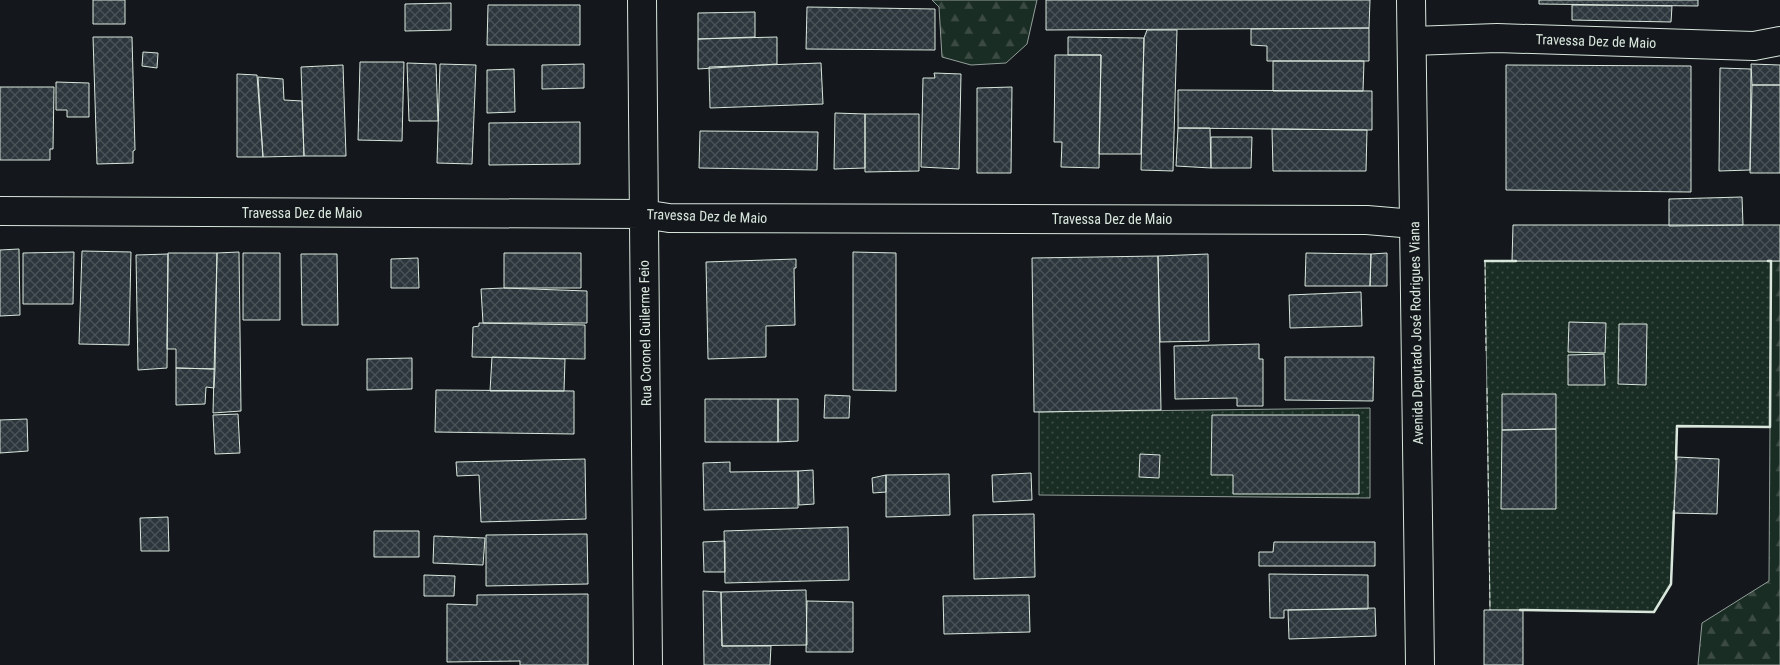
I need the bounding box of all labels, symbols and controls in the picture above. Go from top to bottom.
street label: Travessa Dez de Maio [1535,31,1657,51]
street label: Travessa Dez de Maio [242,205,362,221]
street label: Travessa Dez de Maio [646,206,768,226]
street label: Travessa Dez de Maio [1052,211,1172,227]
street label: Avenida Deputado José Rodrigues Viana [1406,221,1426,445]
street label: Rua Coronel Guilerme Feio [636,260,654,406]

